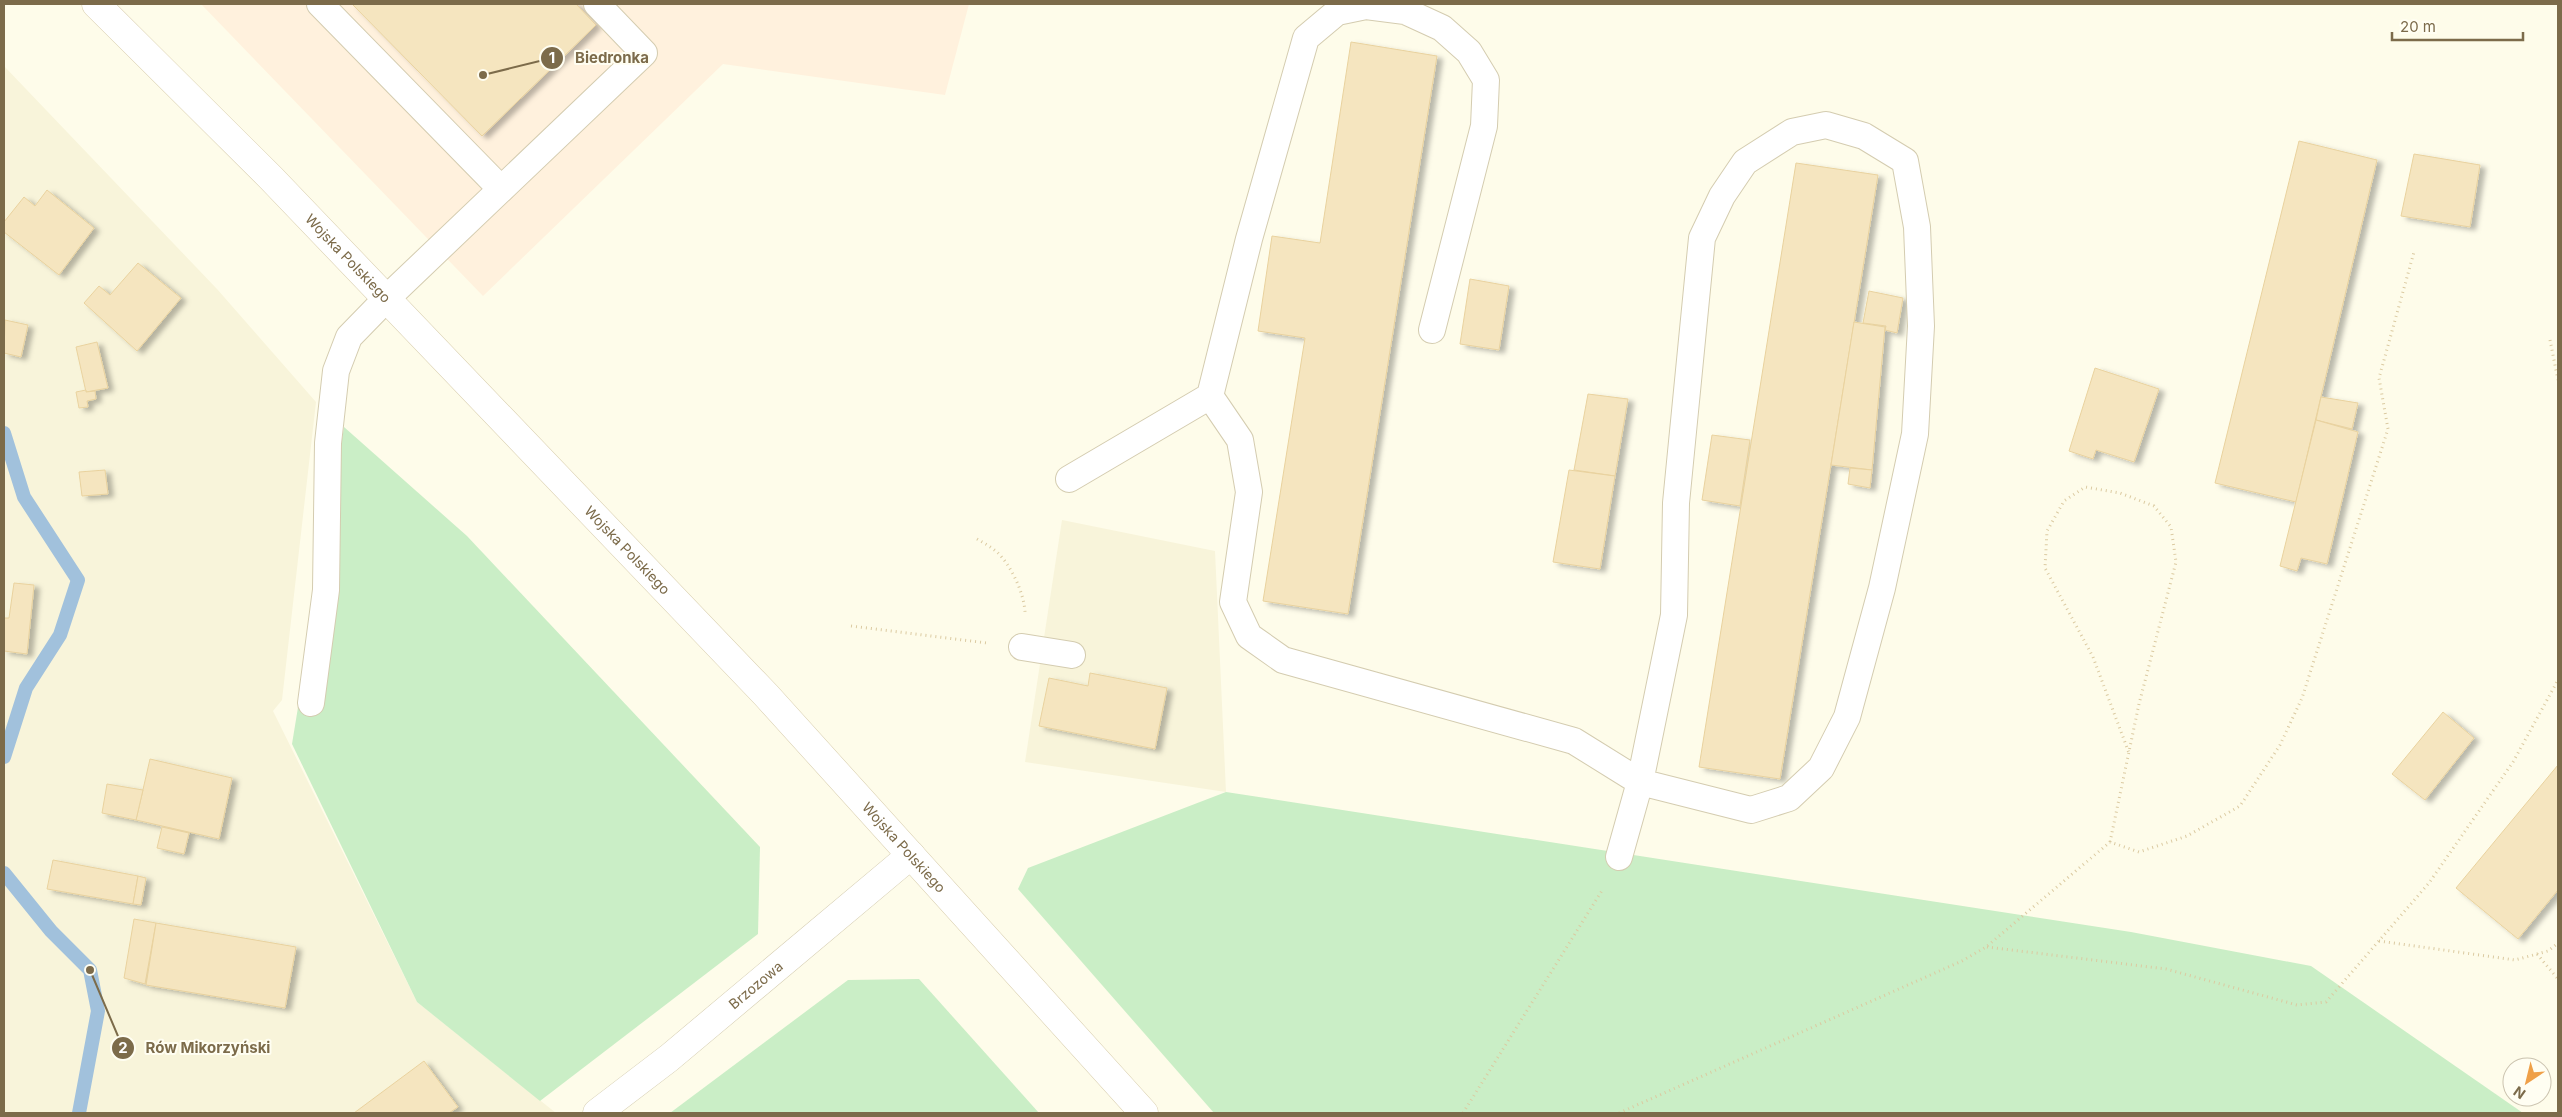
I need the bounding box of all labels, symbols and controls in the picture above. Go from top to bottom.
scale bar [2392,10,2523,42]
text: 20 m [2400,17,2436,36]
callout: Biedronka [540,43,659,73]
text: 1 [549,48,555,67]
text: Biedronka [575,48,649,67]
street label: Wojska Polskiego [302,210,395,306]
street label: Wojska Polskiego [581,502,674,598]
street label: Wojska Polskiego [859,798,949,896]
street label: Brzozowa [725,957,786,1012]
callout: Rów Mikorzyński [111,1033,281,1063]
text: 2 [118,1038,128,1057]
text: Rów Mikorzyński [146,1038,270,1057]
north arrow [2502,1057,2552,1107]
text: N [2510,1083,2529,1103]

